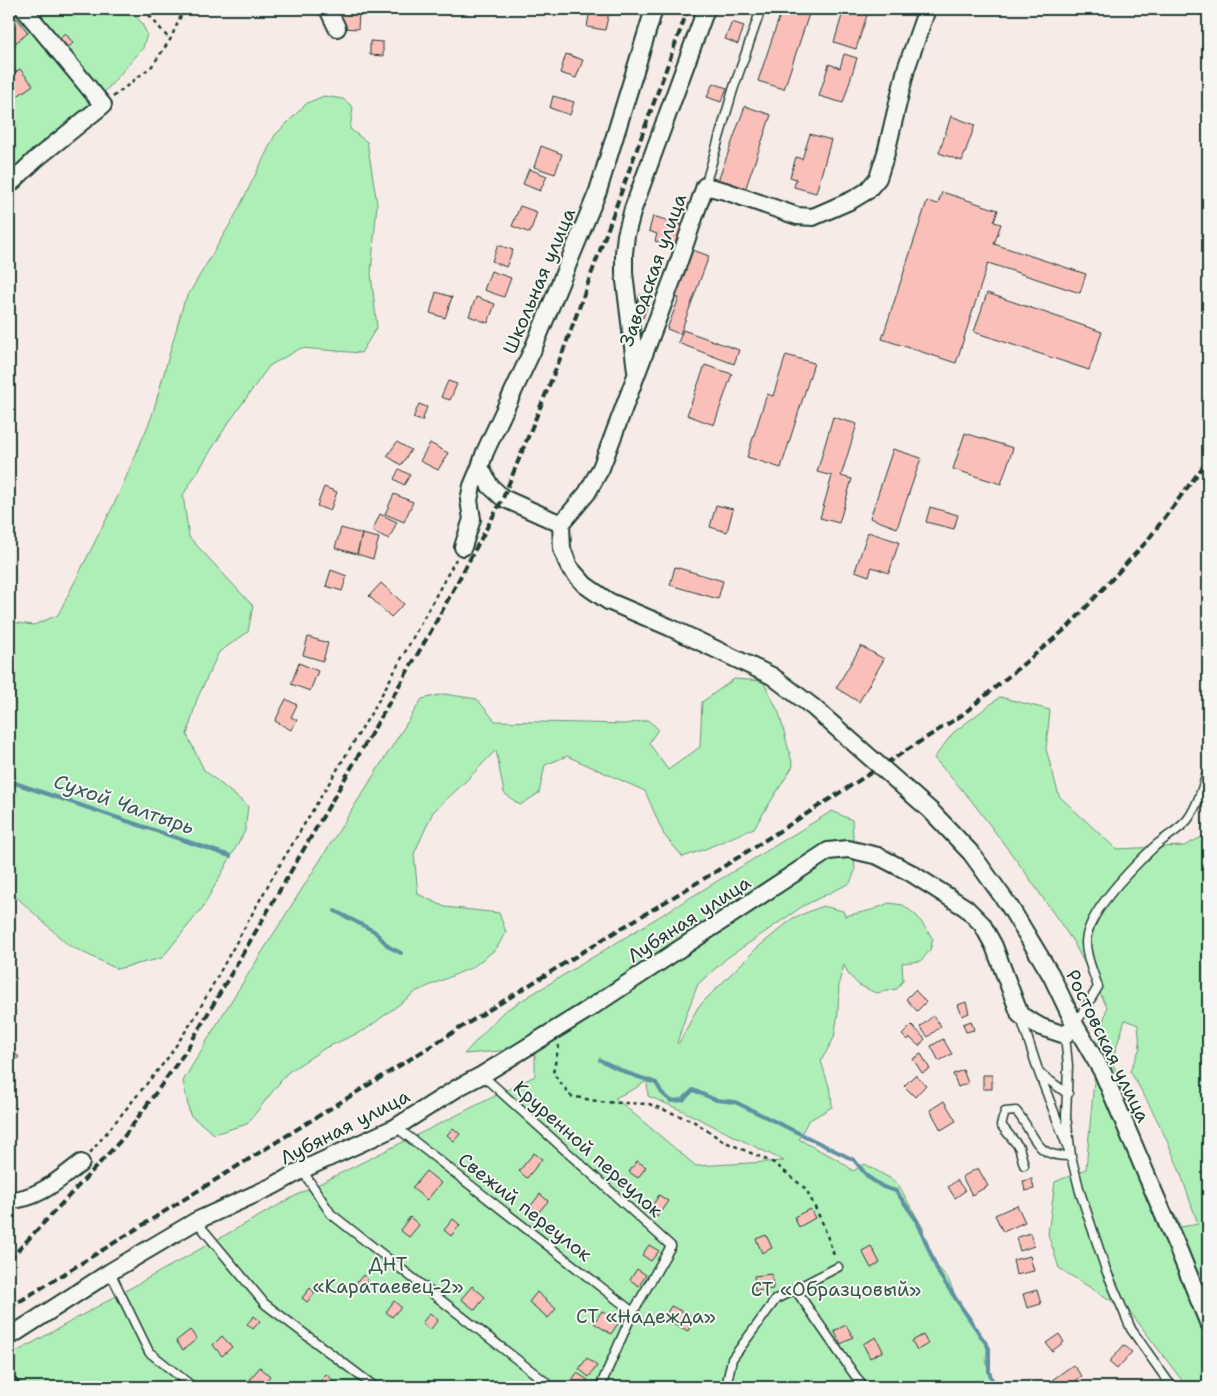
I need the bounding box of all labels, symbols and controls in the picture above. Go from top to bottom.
street label: Заводская улица [614,190,692,350]
street label: Школьная улица [497,204,581,358]
water label: Сухой Чалтырь [50,768,198,840]
street label: Лубяная улица [623,870,756,968]
street label: Ростовская улица [1060,966,1156,1127]
street label: Круренной переулок [508,1075,668,1223]
street label: Лубяная улица [276,1084,414,1170]
street label: Свежий переулок [453,1147,597,1267]
park label: ДНТ «Каратаевец-2» [312,1252,464,1299]
park label: СТ «Образцовый» [751,1277,921,1302]
park label: СТ «Надежда» [576,1304,716,1329]

